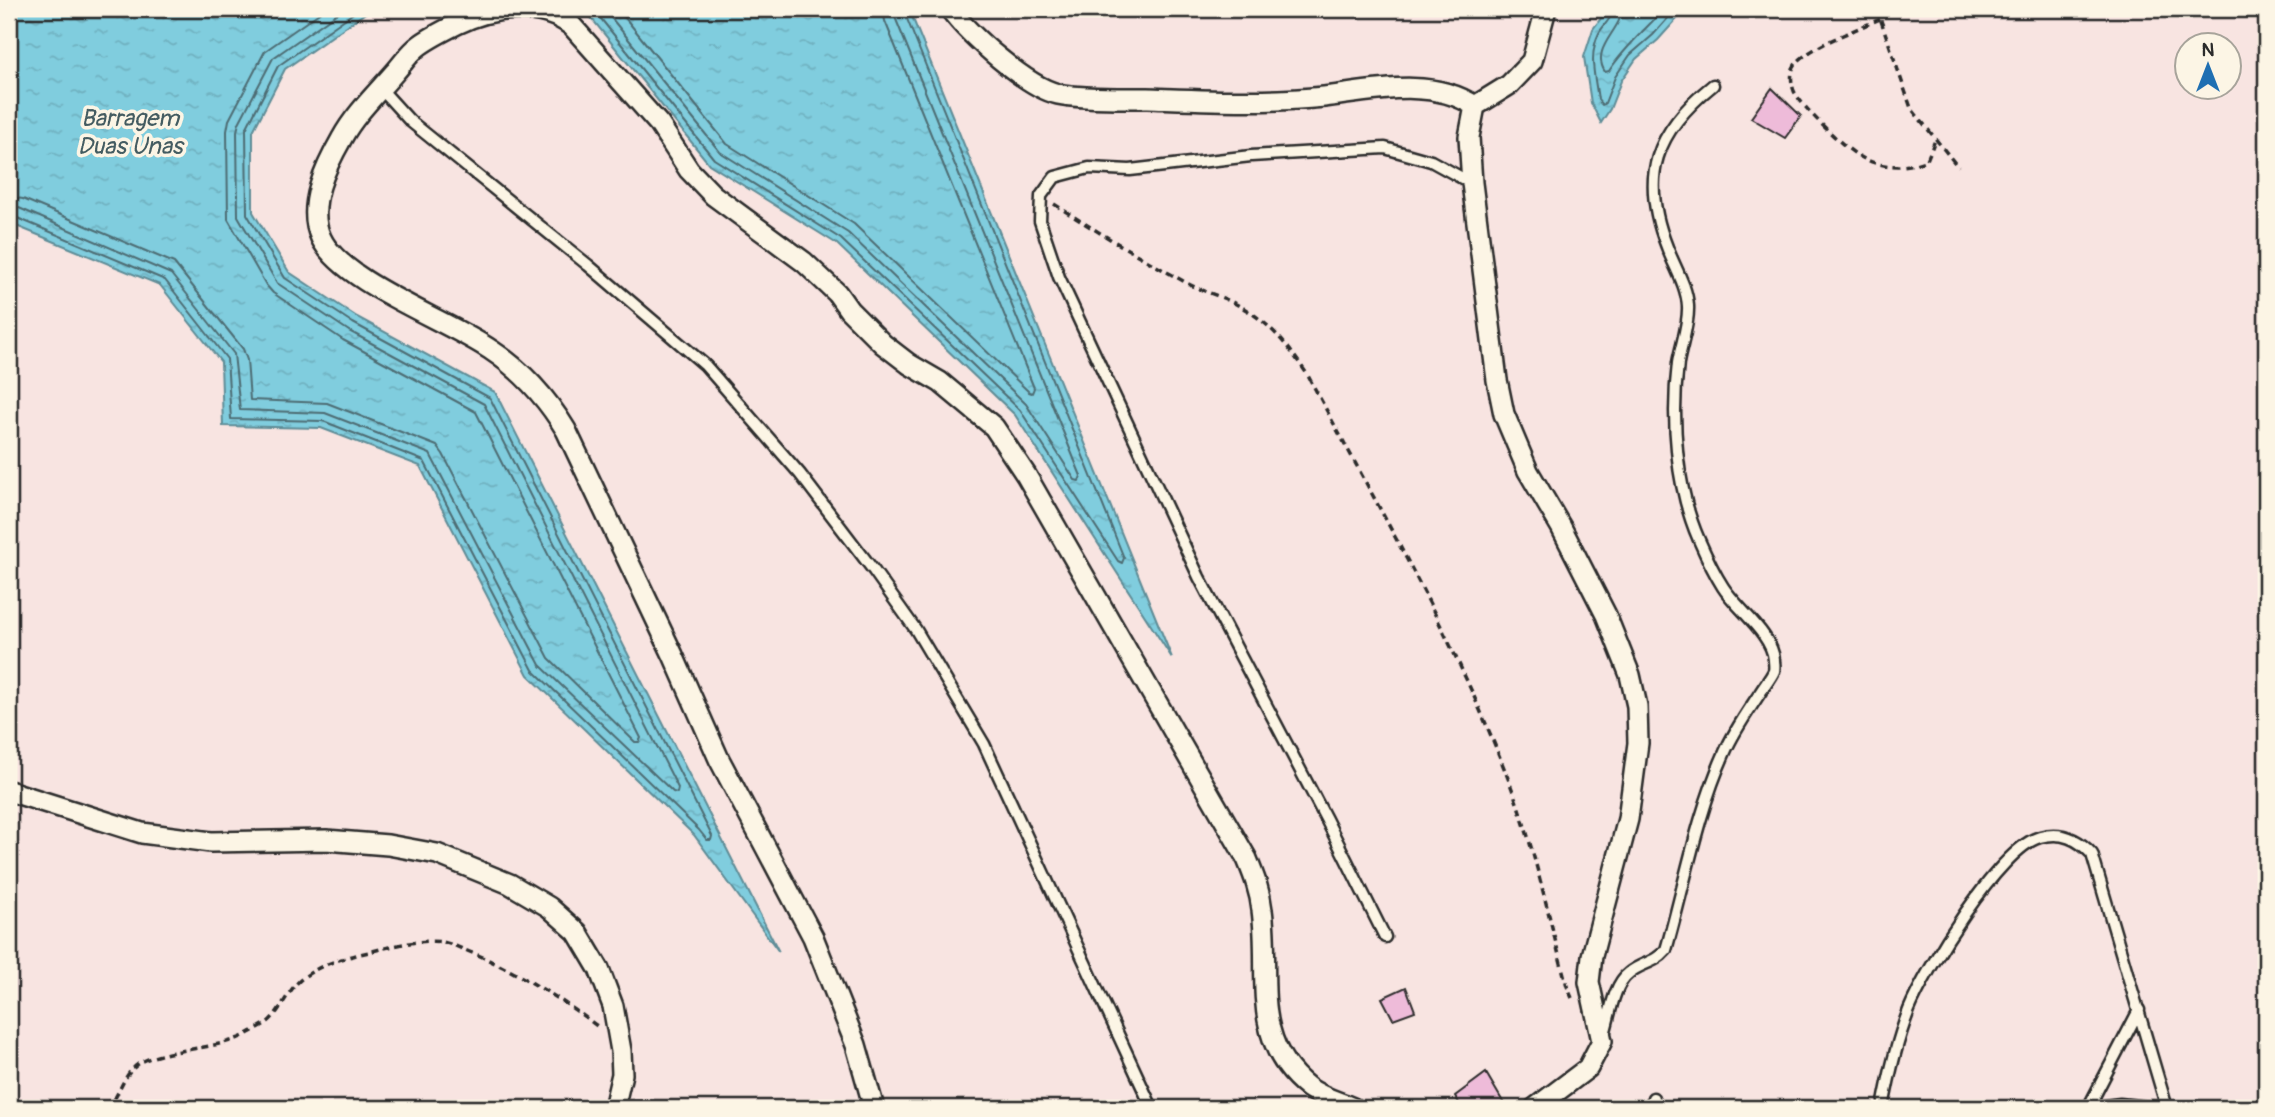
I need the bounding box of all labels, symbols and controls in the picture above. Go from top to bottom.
north arrow [2174,32,2244,102]
text: N [2202,38,2215,62]
water label: Barragem Duas Unas [77,104,185,161]

